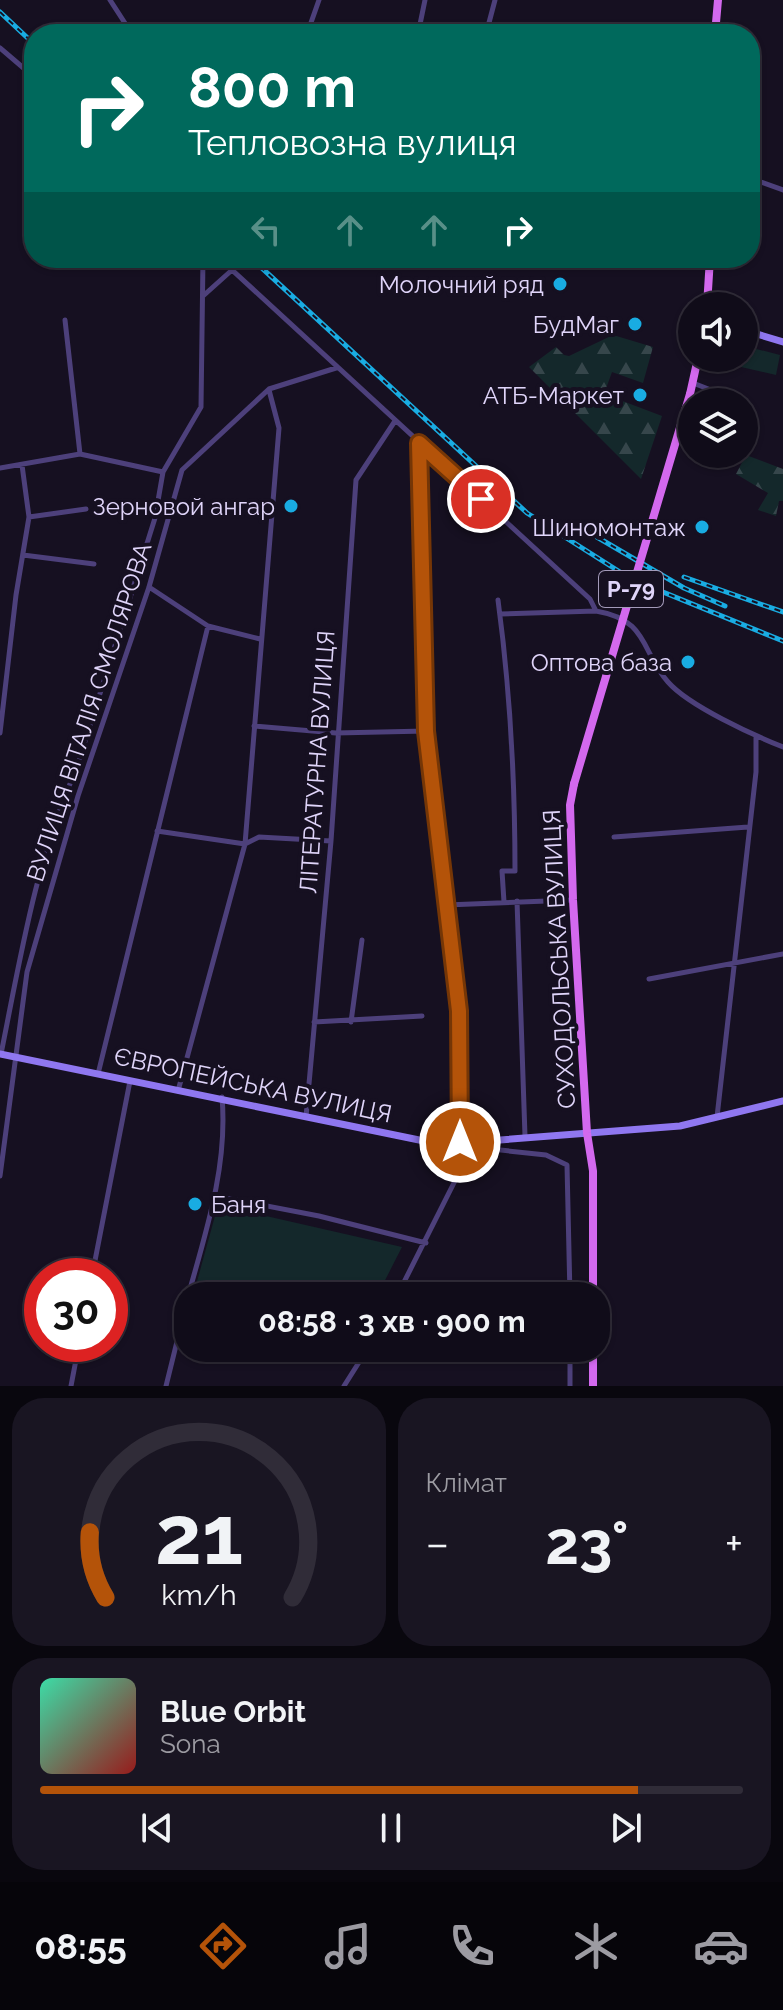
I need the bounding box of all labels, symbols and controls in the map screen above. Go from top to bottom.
text: 800 m [188,54,356,120]
icon: right [56,56,160,160]
text: Тепловозна вулиця [188,121,517,163]
icon: left [244,208,288,252]
icon: ahead [328,208,372,252]
icon: ahead [412,208,456,252]
icon: right [496,208,540,252]
place label: Молочний ряд [379,270,544,299]
marker: Молочний ряд [551,275,569,293]
map controls [678,292,758,468]
button: sound [678,292,758,372]
place label: БудМаг [533,310,619,339]
marker: БудМаг [626,315,644,333]
place label: АТБ-Маркет [483,381,625,410]
marker: АТБ-Маркет [631,386,649,404]
button: layers [678,388,758,468]
pin [447,465,515,533]
icon: arrive [459,477,503,521]
place label: Зерновой ангар [93,492,275,521]
marker: Зерновой ангар [282,497,300,515]
place label: Шиномонтаж [532,513,686,542]
marker: Шиномонтаж [693,518,711,536]
street label: ВУЛИЦЯ ВІТАЛІЯ СМОЛЯРОВА [20,539,158,885]
road number: Р-79 [599,571,663,607]
street label: ЛІТЕРАТУРНА ВУЛИЦЯ [293,629,341,895]
place label: Оптова база [531,648,672,677]
marker: Оптова база [679,653,697,671]
street label: СУХОДОЛЬСЬКА ВУЛИЦЯ [537,809,581,1109]
street label: ЄВРОПЕЙСЬКА ВУЛИЦЯ [111,1041,395,1129]
position arrow [418,1100,502,1184]
place label: Баня [211,1190,266,1219]
marker: Баня [186,1195,204,1213]
speed limit sign: 30 [24,1258,128,1362]
text: 08:58 · 3 хв · 900 m [258,1304,526,1339]
text: Клімат [426,1468,507,1498]
text: 21 [155,1486,243,1583]
text: 23° [545,1508,629,1578]
text: − [426,1518,449,1569]
text: + [725,1518,743,1569]
text: km/h [161,1578,236,1612]
text: Blue Orbit [160,1694,306,1729]
text: Sona [160,1729,221,1759]
icon: previous [135,1806,179,1850]
icon: pause [369,1806,413,1850]
icon: next [604,1806,648,1850]
icon: directions [195,1918,251,1974]
icon: music [320,1918,376,1974]
icon: phone [444,1918,500,1974]
icon: climate [568,1918,624,1974]
icon: car [693,1918,749,1974]
text: 08:55 [34,1925,127,1967]

